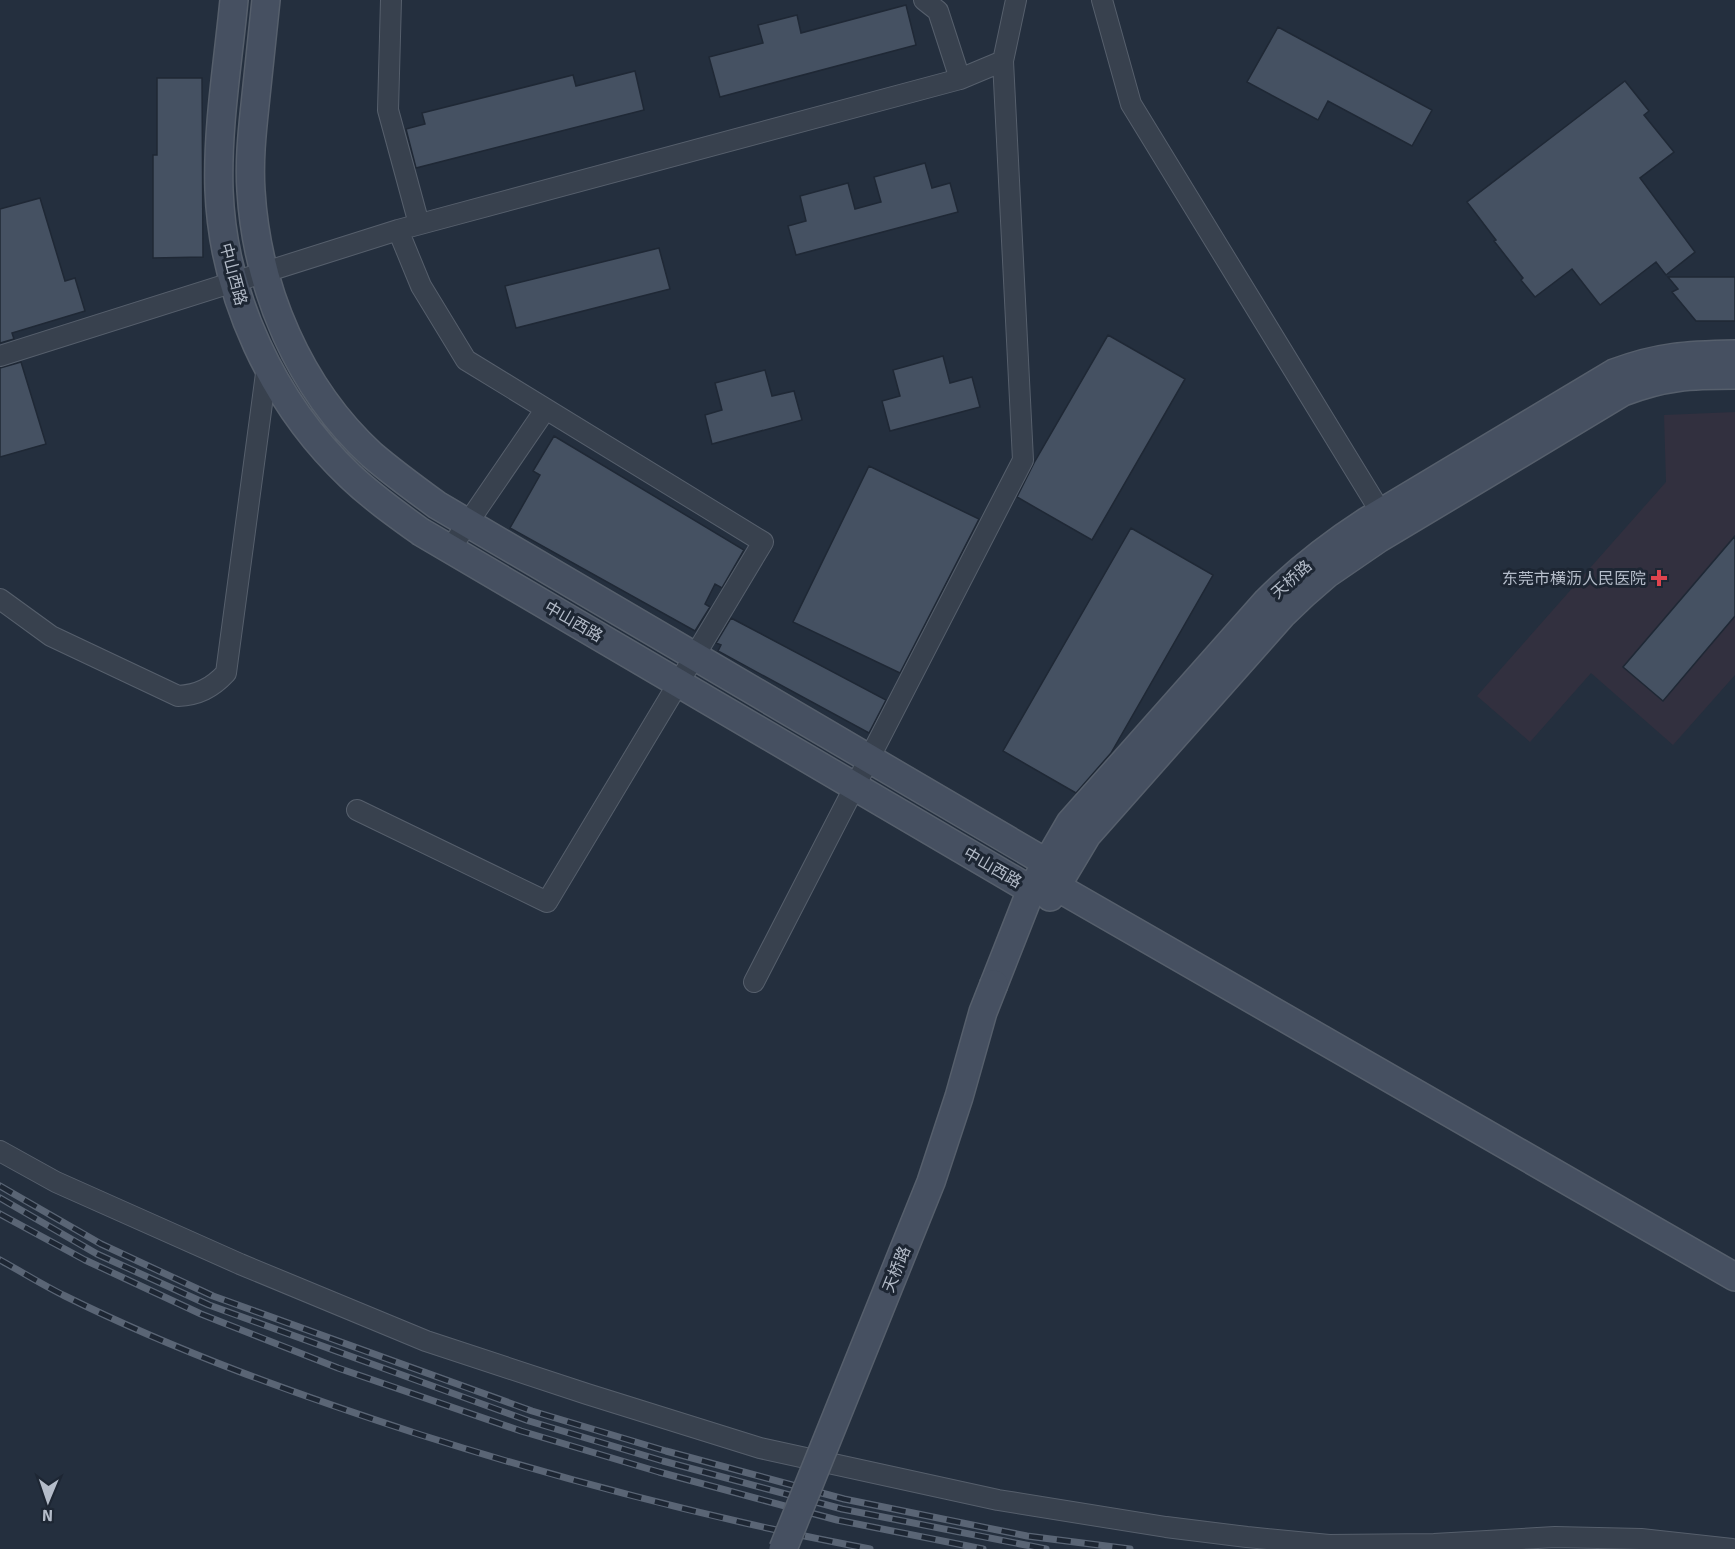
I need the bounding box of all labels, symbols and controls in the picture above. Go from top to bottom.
street label: 中山西路 [215,241,251,308]
street label: 天桥路 [1267,556,1316,603]
place label: 东莞市横沥人民医院 [1502,569,1646,589]
marker: 东莞市横沥人民医院 [1650,569,1668,587]
street label: 中山西路 [541,597,606,647]
street label: 中山西路 [960,843,1025,893]
street label: 天桥路 [879,1243,915,1295]
north arrow [18,1471,78,1531]
text: N [42,1505,53,1525]

